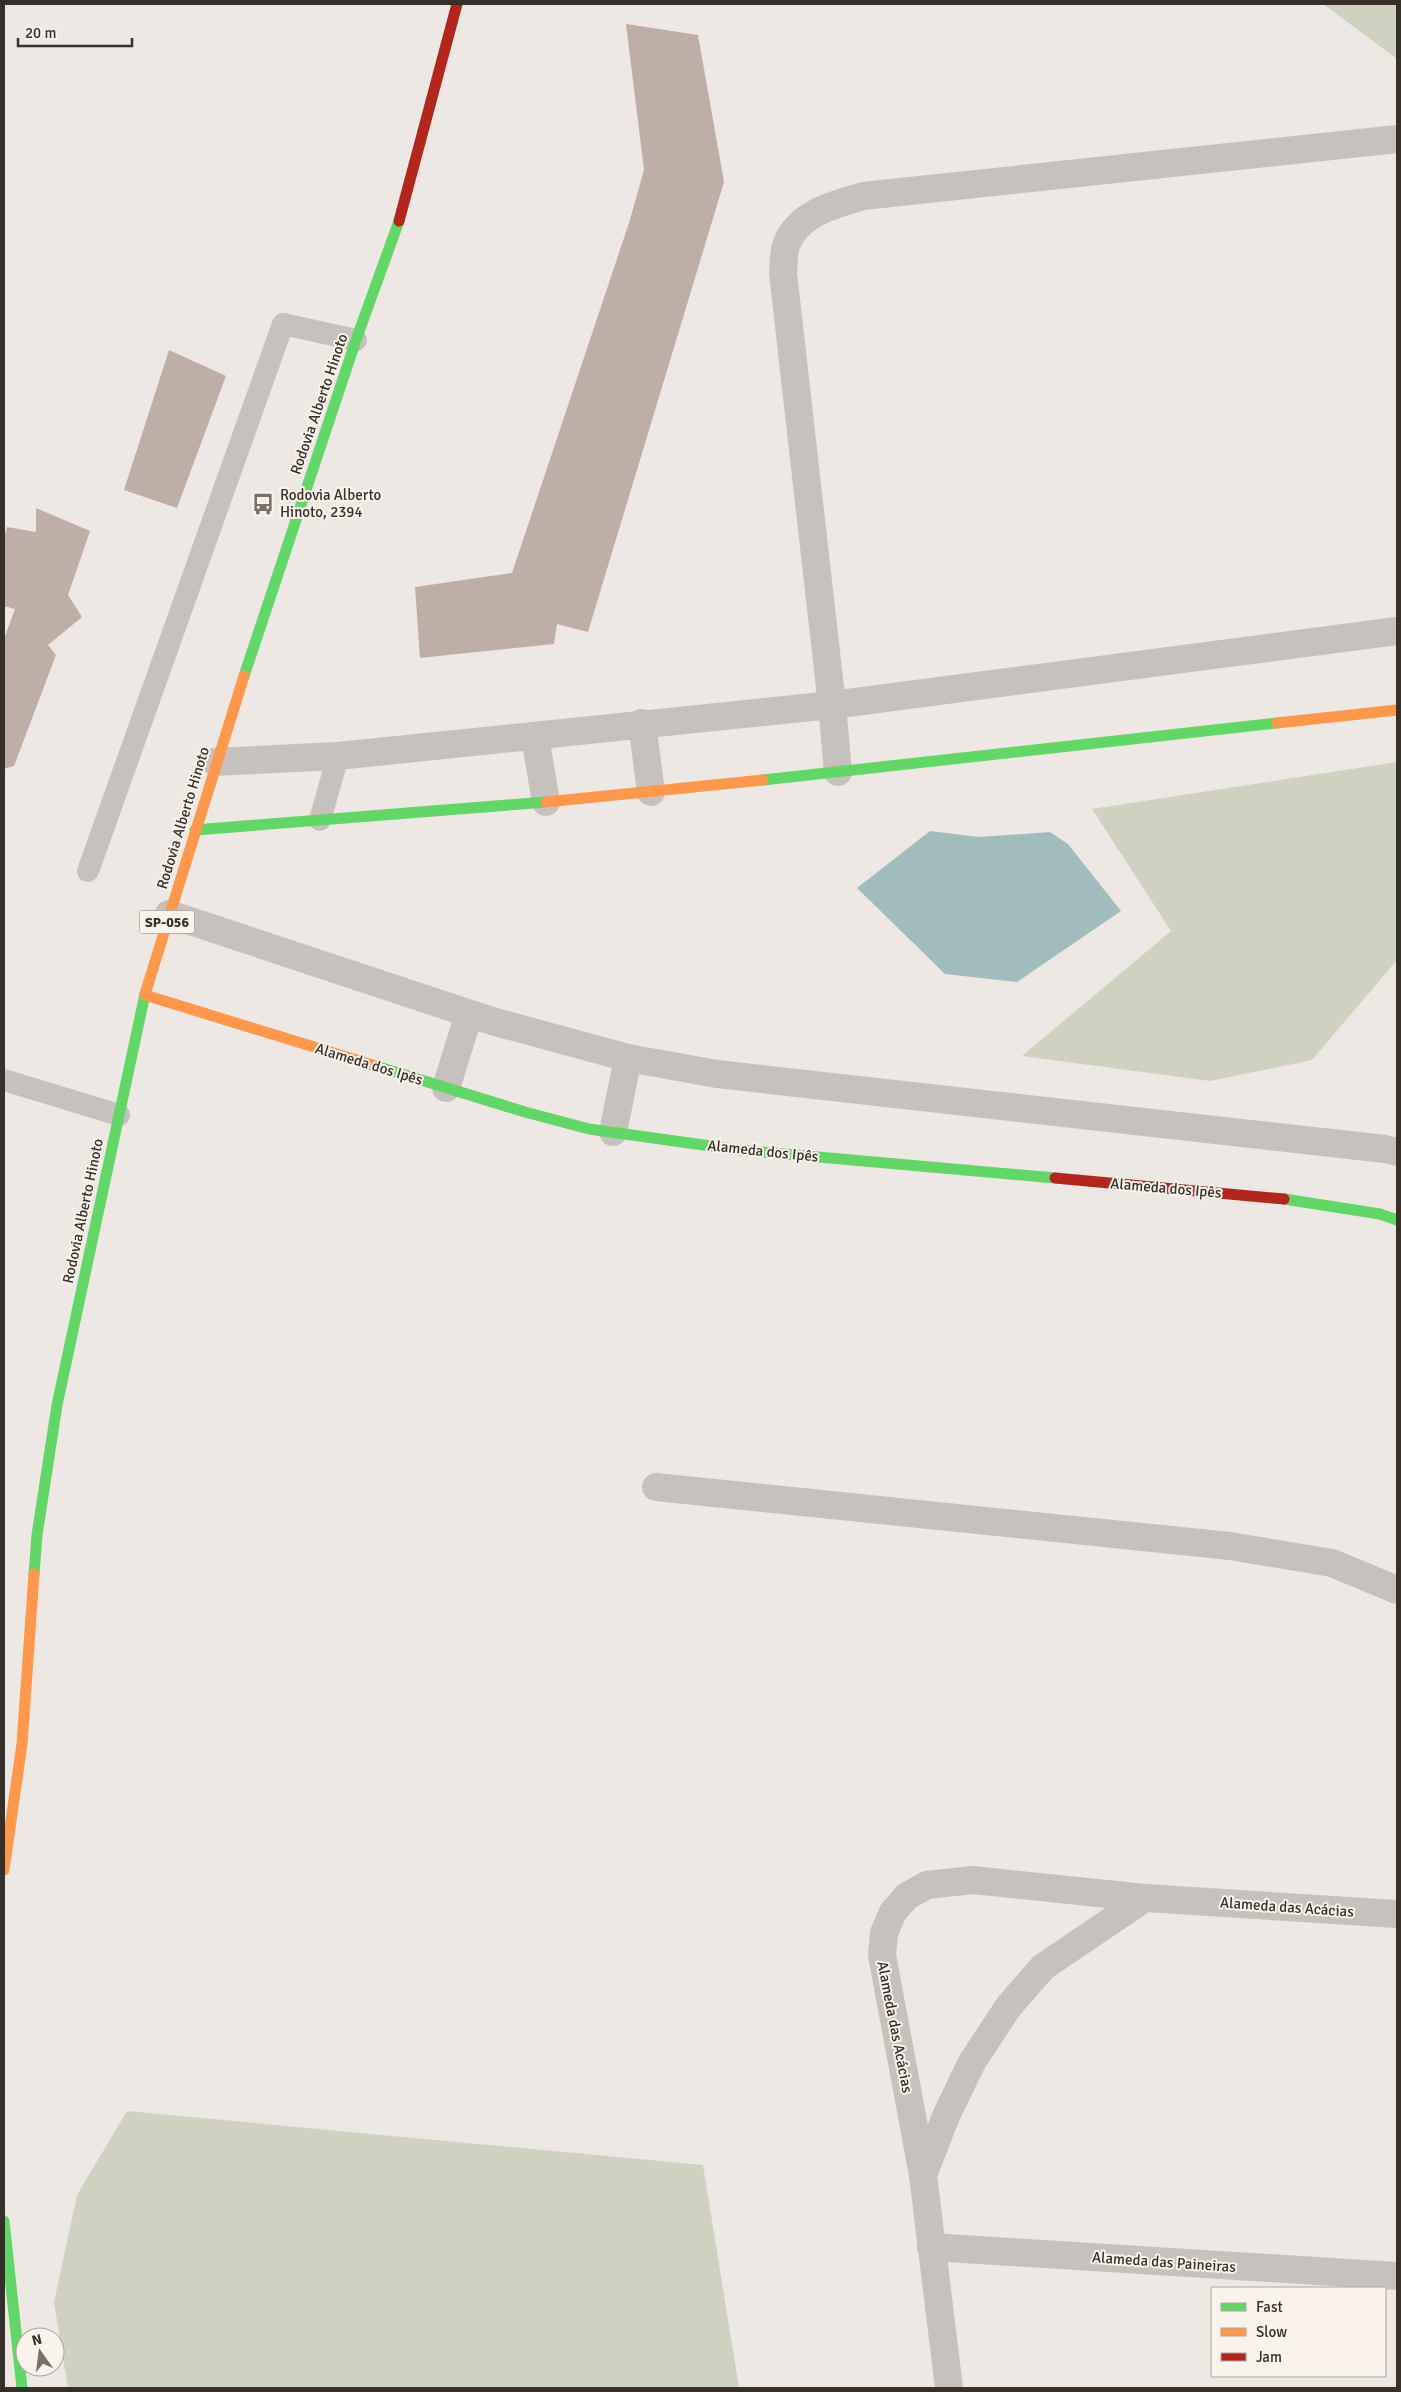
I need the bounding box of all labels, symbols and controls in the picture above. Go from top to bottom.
scale bar [18,15,131,47]
text: 20 m [25,24,56,42]
street label: Rodovia Alberto Hinoto [286,331,352,477]
place label: Rodovia Alberto Hinoto, 2394 [280,486,382,521]
bus stop icon: Rodovia Alberto Hinoto, 2394 [250,491,276,517]
street label: Rodovia Alberto Hinoto [153,745,213,891]
road number: SP-056 [140,910,194,934]
street label: Alameda dos Ipês [313,1039,425,1089]
street label: Alameda dos Ipês [707,1136,820,1166]
street label: Rodovia Alberto Hinoto [59,1137,107,1285]
street label: Alameda dos Ipês [1110,1174,1223,1202]
street label: Alameda das Acácias [1220,1893,1355,1921]
street label: Alameda das Acácias [873,1960,917,2095]
street label: Alameda das Paineiras [1092,2248,1237,2276]
legend [1211,2287,1386,2377]
text: Fast [1256,2298,1283,2316]
text: Slow [1256,2323,1287,2341]
north arrow [15,2327,65,2377]
text: N [30,2330,44,2349]
text: Jam [1256,2348,1282,2366]

